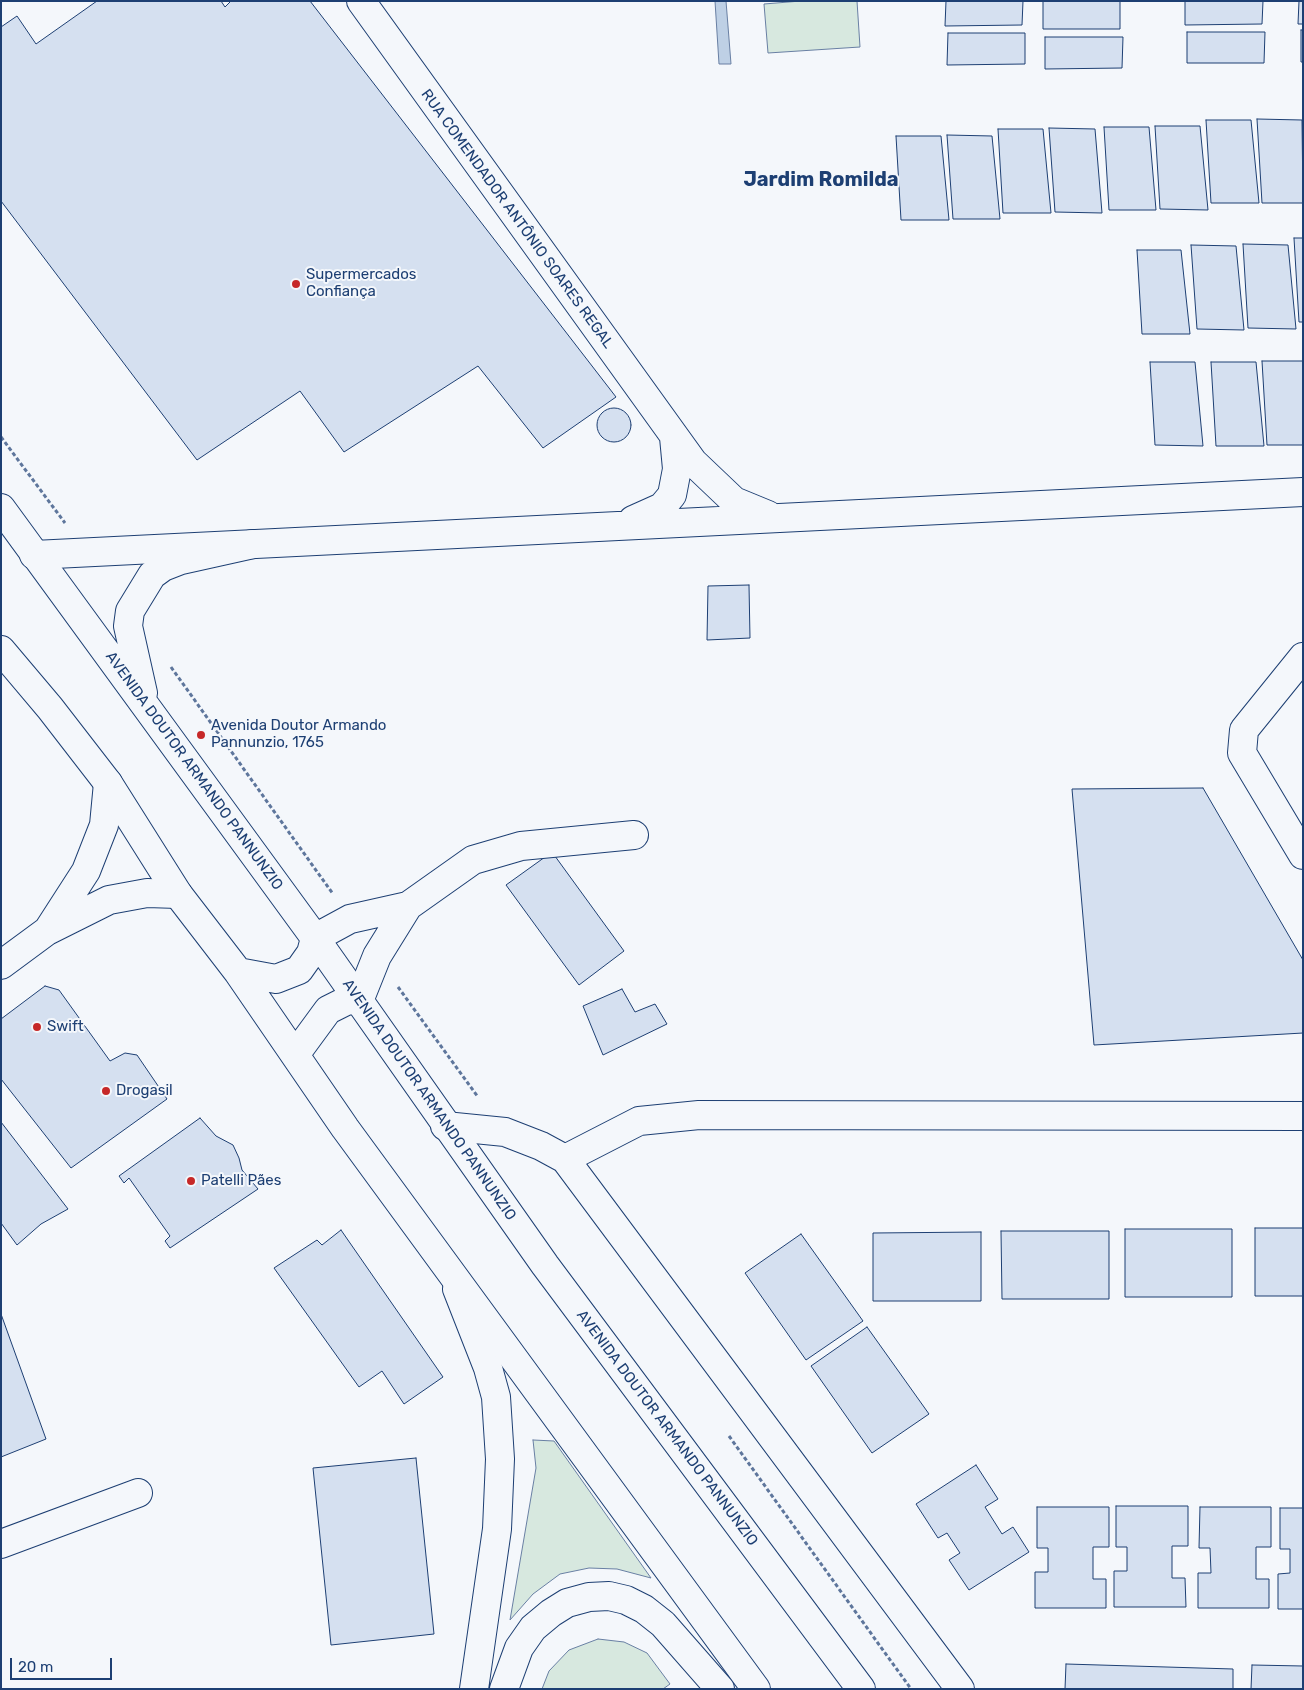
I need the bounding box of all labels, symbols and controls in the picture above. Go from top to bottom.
street label: RUA COMENDADOR ANTÔNIO SOARES REGAL [417,86,617,352]
district label: Jardim Romilda [743,168,899,192]
place label: Supermercados Confiança [306,266,416,301]
marker: Supermercados Confiança [290,278,302,290]
street label: AVENIDA DOUTOR ARMANDO PANNUNZIO [101,648,287,894]
place label: Avenida Doutor Armando Pannunzio, 1765 [211,717,386,752]
marker: Avenida Doutor Armando Pannunzio, 1765 [195,729,207,741]
street label: AVENIDA DOUTOR ARMANDO PANNUNZIO [338,976,520,1224]
place label: Swift [47,1018,84,1036]
marker: Swift [31,1021,43,1033]
place label: Drogasil [116,1082,173,1100]
marker: Drogasil [100,1085,112,1097]
place label: Patelli Pães [201,1172,281,1190]
marker: Patelli Pães [185,1175,197,1187]
street label: AVENIDA DOUTOR ARMANDO PANNUNZIO [572,1307,762,1549]
scale bar [12,1648,115,1680]
text: 20 m [18,1658,53,1676]

